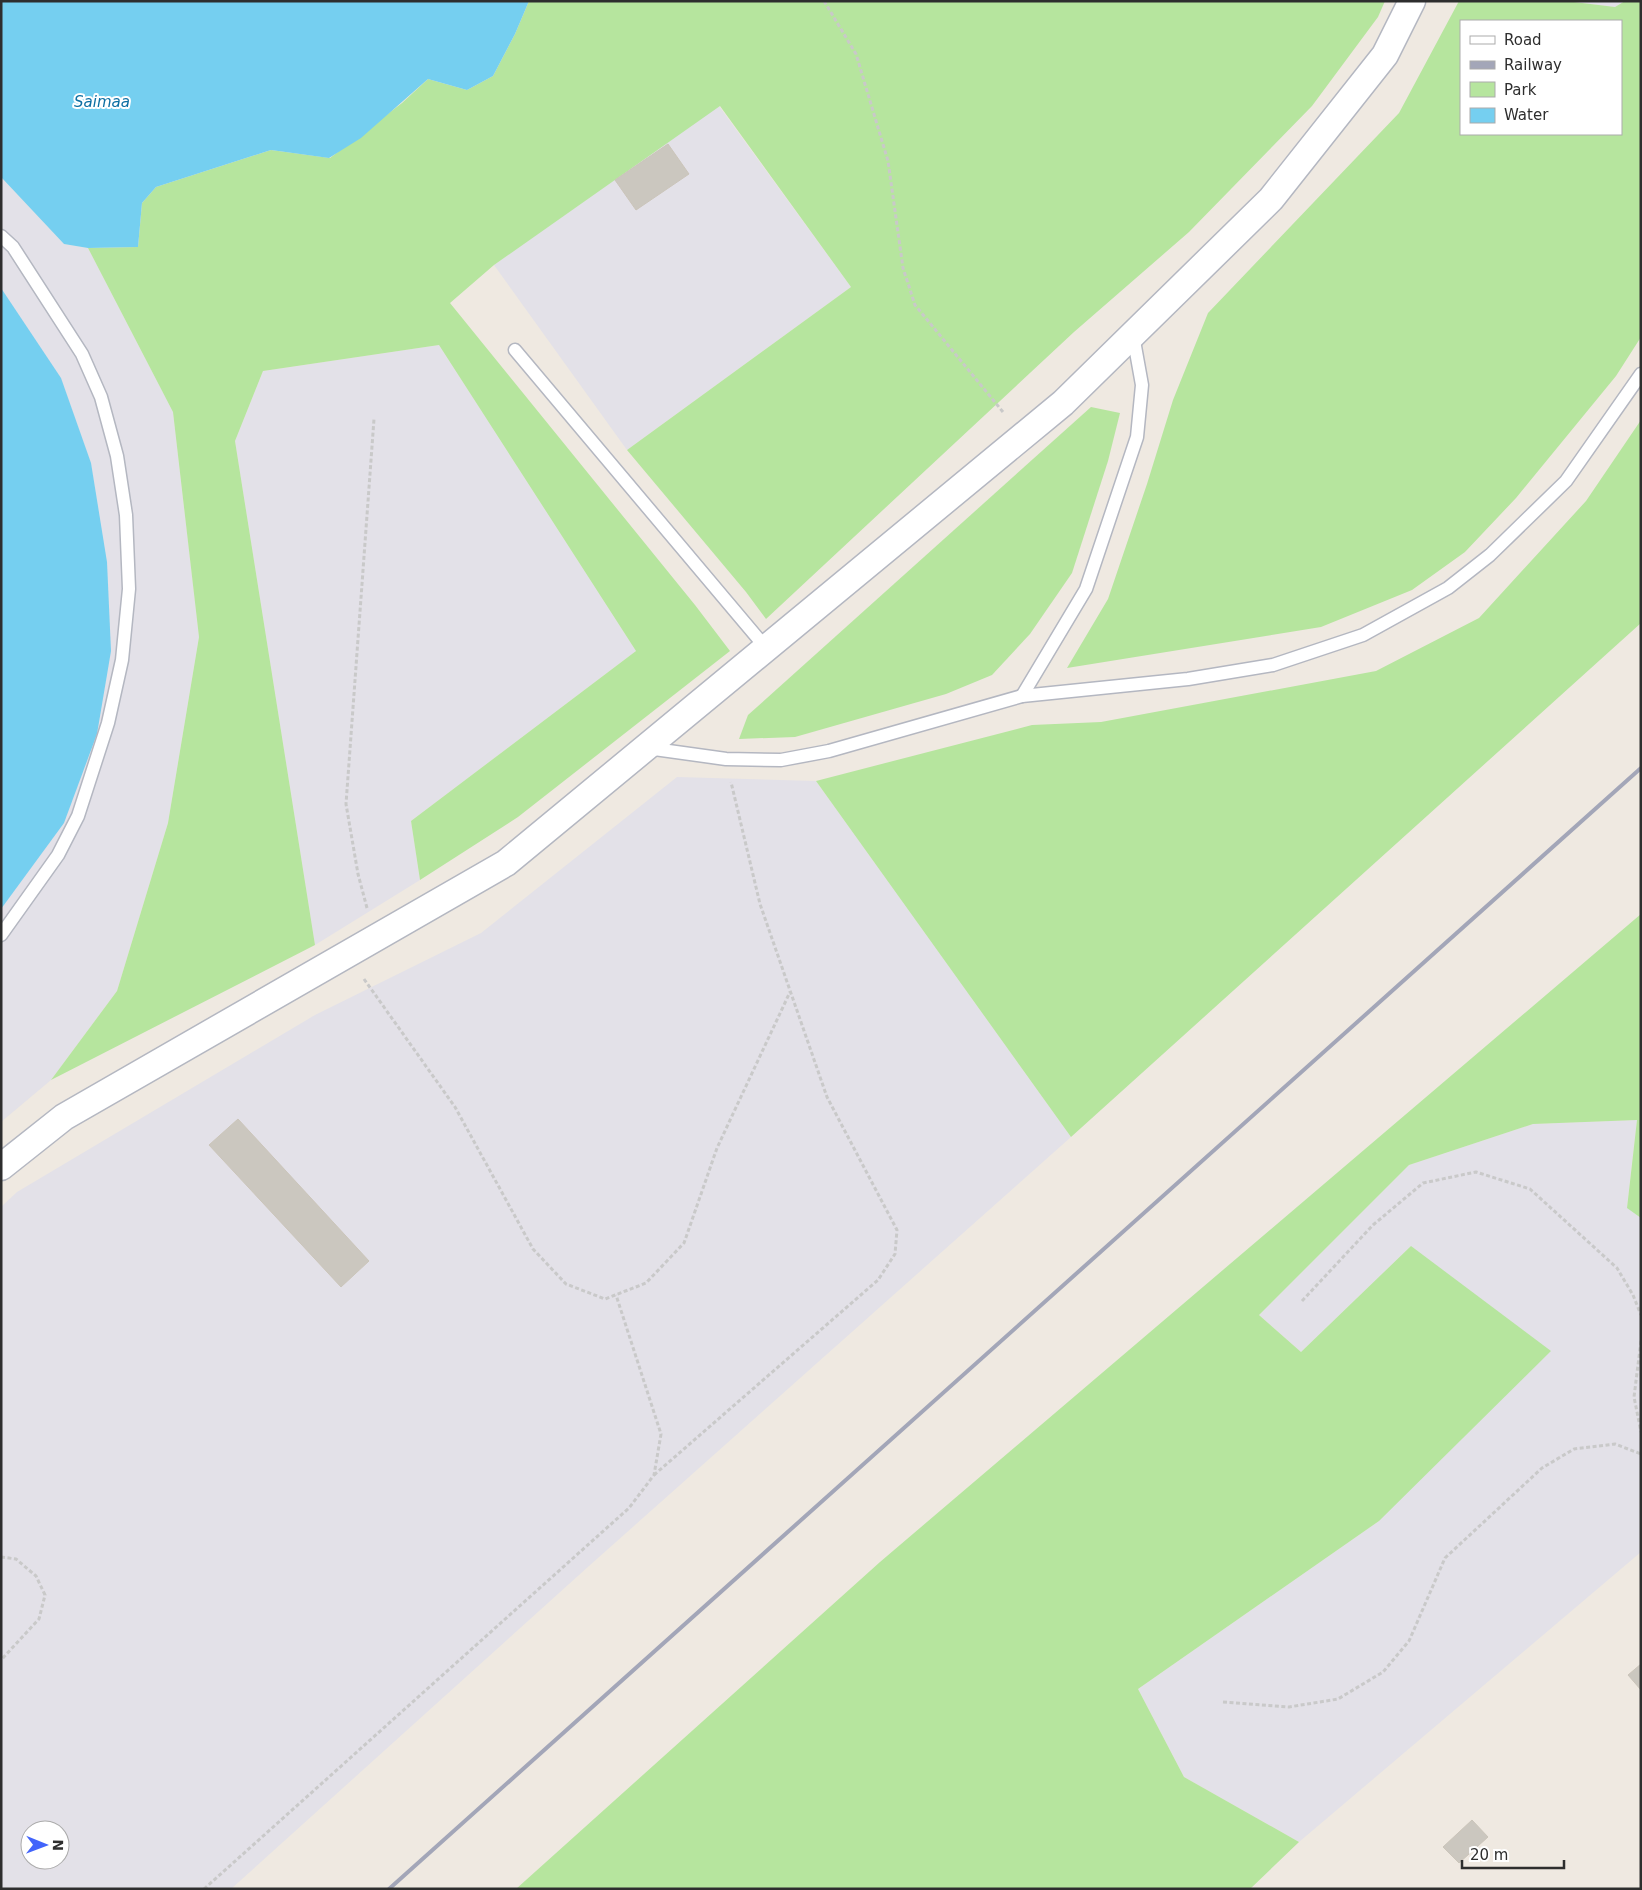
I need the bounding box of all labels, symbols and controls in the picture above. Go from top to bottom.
legend [1460,20,1622,135]
text: Road [1504,31,1542,49]
text: Railway [1504,56,1562,74]
text: Park [1504,81,1537,99]
water label: Saimaa [74,93,130,111]
text: Water [1504,106,1549,124]
north arrow [20,1820,70,1870]
scale bar [1462,1838,1564,1870]
text: N [50,1839,66,1851]
text: 20 m [1470,1846,1508,1864]

